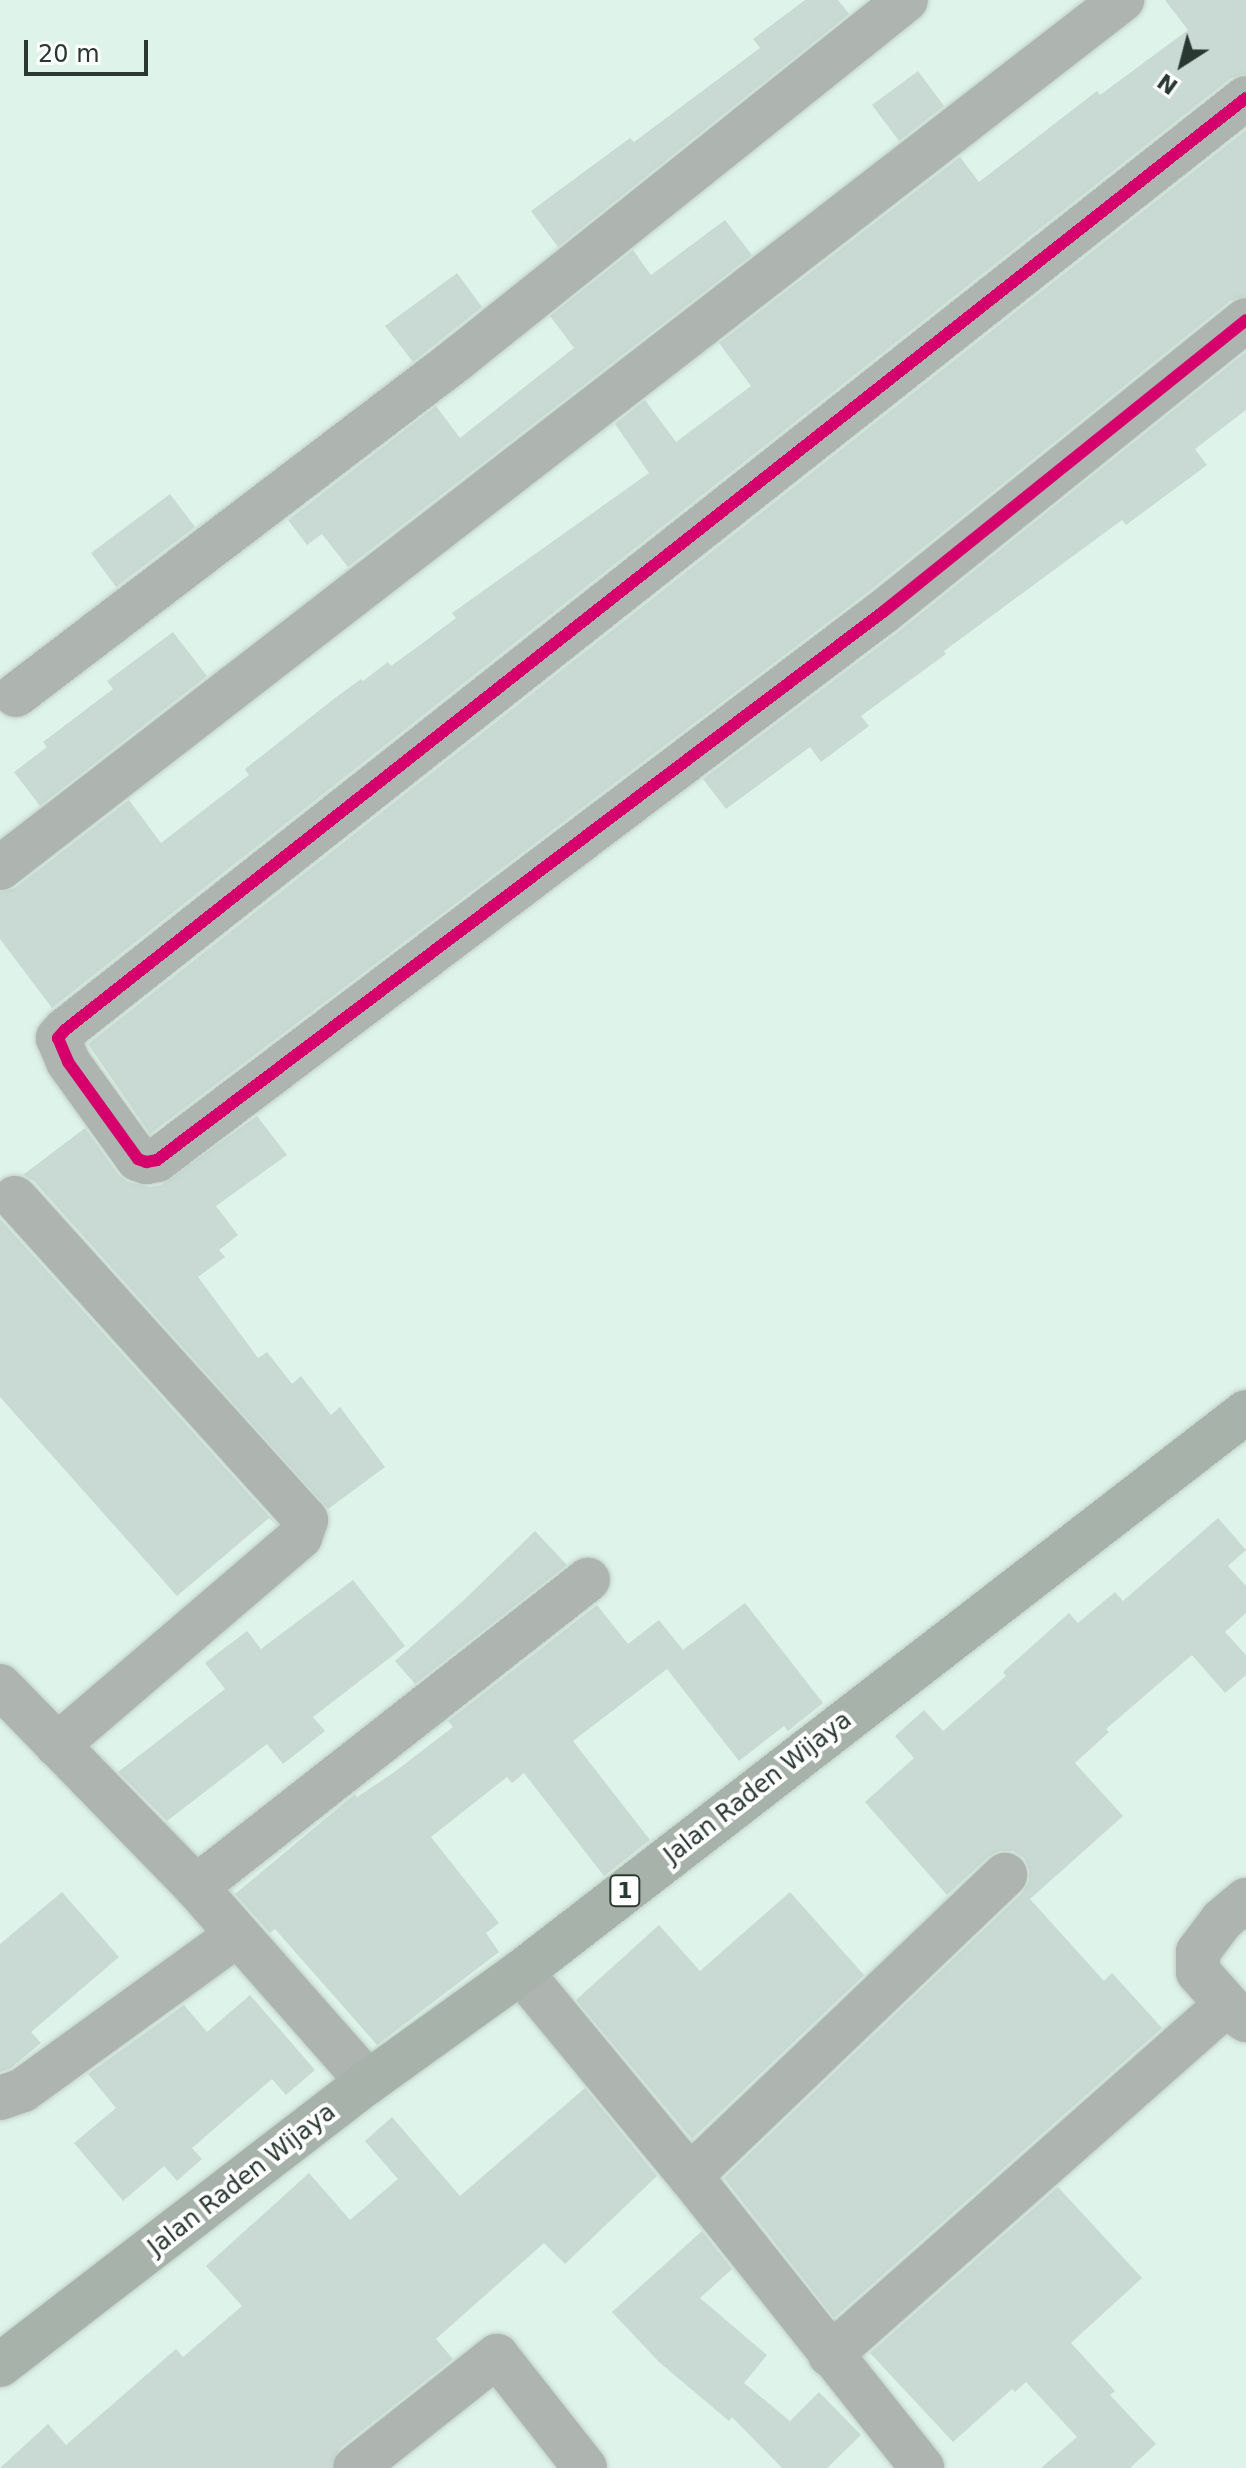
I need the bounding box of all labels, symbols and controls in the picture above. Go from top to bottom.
scale bar [28,24,152,74]
north arrow [1142,24,1222,104]
text: 20 m [38,40,100,68]
text: N [1153,68,1182,99]
street label: Jalan Raden Wijaya [659,1706,857,1870]
road number: 1 [609,1873,641,1909]
street label: Jalan Raden Wijaya [143,2098,341,2262]

